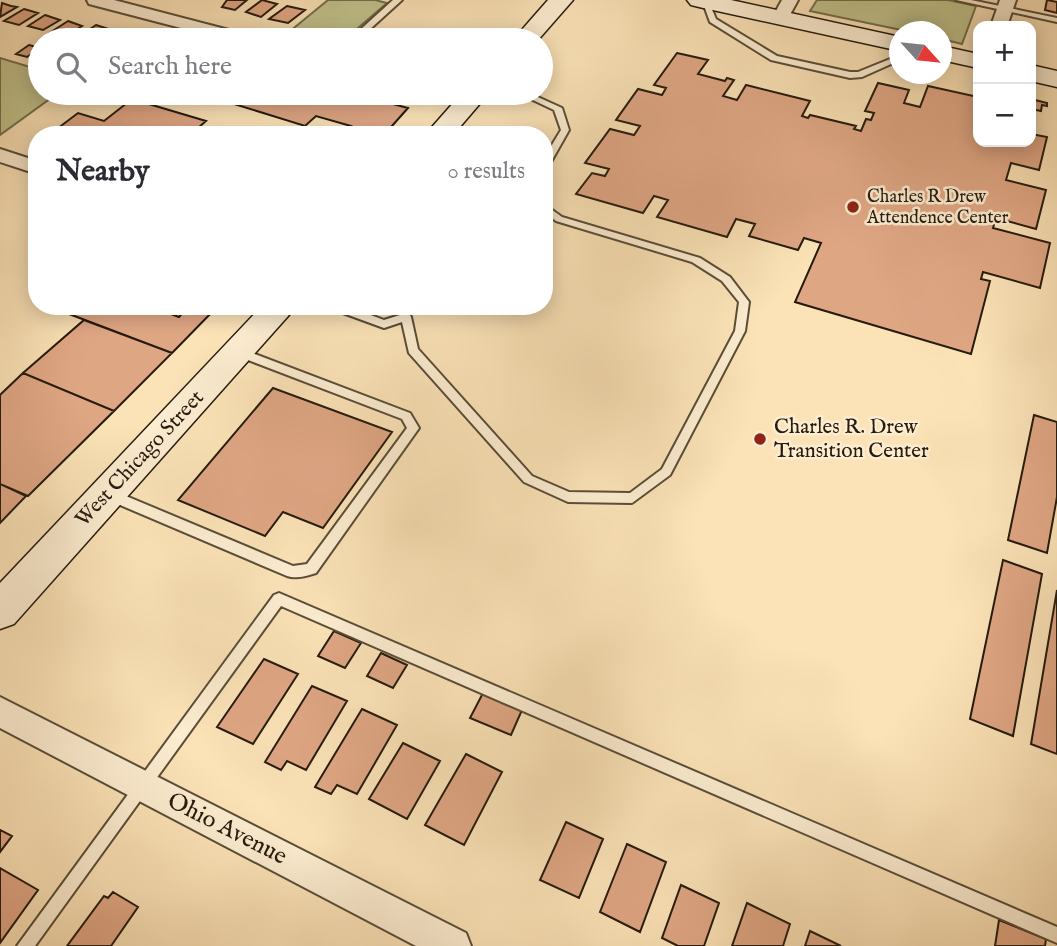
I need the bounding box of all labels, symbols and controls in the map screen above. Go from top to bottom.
north arrow [889,21,952,84]
map controls [973,21,1036,147]
button: + [973,21,1036,84]
search box [28,28,553,105]
icon: search [52,48,90,86]
text: Search here [108,50,232,83]
button: − [973,84,1036,147]
text: Nearby [56,153,149,191]
text: 0 results [447,157,525,186]
place label: Charles R Drew Attendence Center [866,186,1009,230]
marker: Charles R Drew Attendence Center [845,199,861,215]
street label: West Chicago Street [70,385,210,533]
place label: Charles R. Drew Transition Center [774,414,929,465]
marker: Charles R. Drew Transition Center [752,431,768,447]
street label: Ohio Avenue [162,786,292,872]

